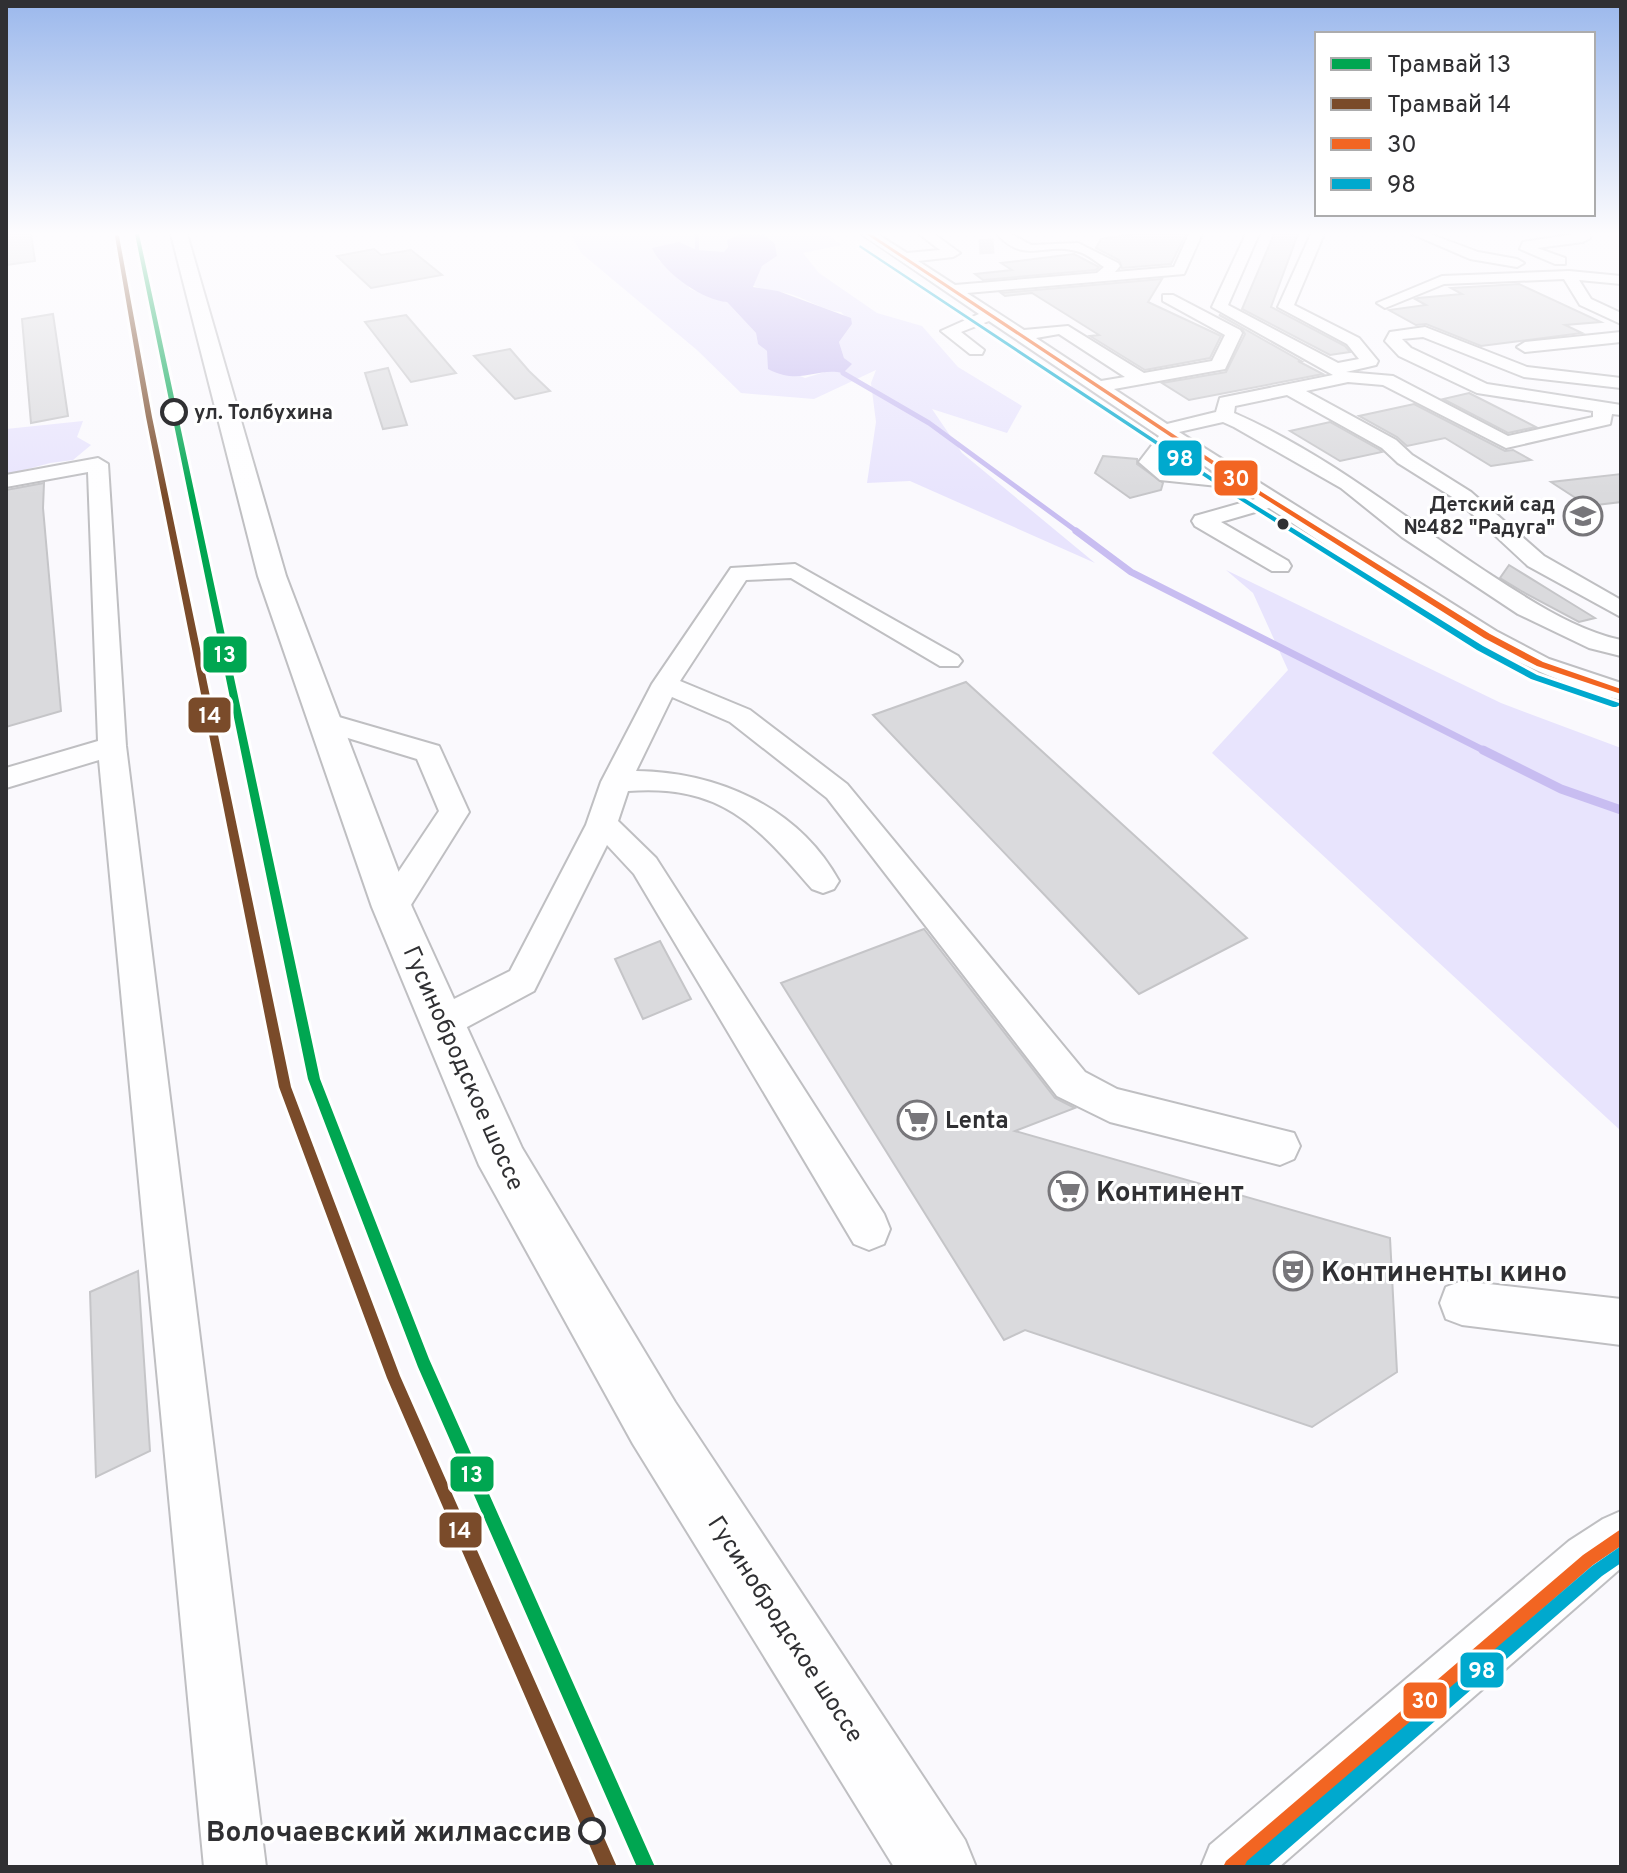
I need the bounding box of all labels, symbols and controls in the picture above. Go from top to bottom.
legend [1315,32,1595,216]
text: Трамвай 13 [1387,51,1511,81]
text: Трамвай 14 [1387,91,1511,121]
text: 30 [1387,131,1417,161]
text: 98 [1387,171,1416,201]
marker: ул. Толбухина [161,399,187,425]
place label: ул. Толбухина [194,401,333,427]
line badge: 98 [1157,439,1203,477]
text: 98 [1166,447,1194,474]
line badge: 30 [1213,459,1259,497]
text: 30 [1222,467,1250,494]
place label: Детский сад №482 "Радуга" [1404,493,1555,542]
school or university icon: Детский сад №482 "Радуга" [1562,495,1604,537]
unlabelled marker [1275,516,1291,532]
line badge: 13 [202,635,248,674]
text: 13 [214,643,236,670]
line badge: 14 [187,696,232,734]
text: 14 [199,704,221,731]
street label: Гусинобродское шоссе [395,942,530,1196]
supermarket icon: Lenta [896,1099,938,1141]
place label: Lenta [945,1107,1009,1137]
supermarket icon: Континент [1047,1170,1089,1212]
place label: Континент [1096,1176,1244,1212]
theatre icon: Континенты кино [1272,1250,1314,1292]
place label: Континенты кино [1321,1256,1567,1292]
line badge: 13 [449,1455,495,1493]
text: 13 [461,1463,483,1490]
line badge: 14 [438,1511,483,1549]
street label: Гусинобродское шоссе [700,1511,869,1749]
text: 14 [449,1519,471,1546]
line badge: 98 [1459,1651,1505,1689]
text: 98 [1468,1659,1496,1686]
line badge: 30 [1402,1681,1448,1720]
text: 30 [1411,1689,1439,1716]
place label: Волочаевский жилмассив [206,1816,572,1852]
marker: Волочаевский жилмассив [579,1818,605,1844]

